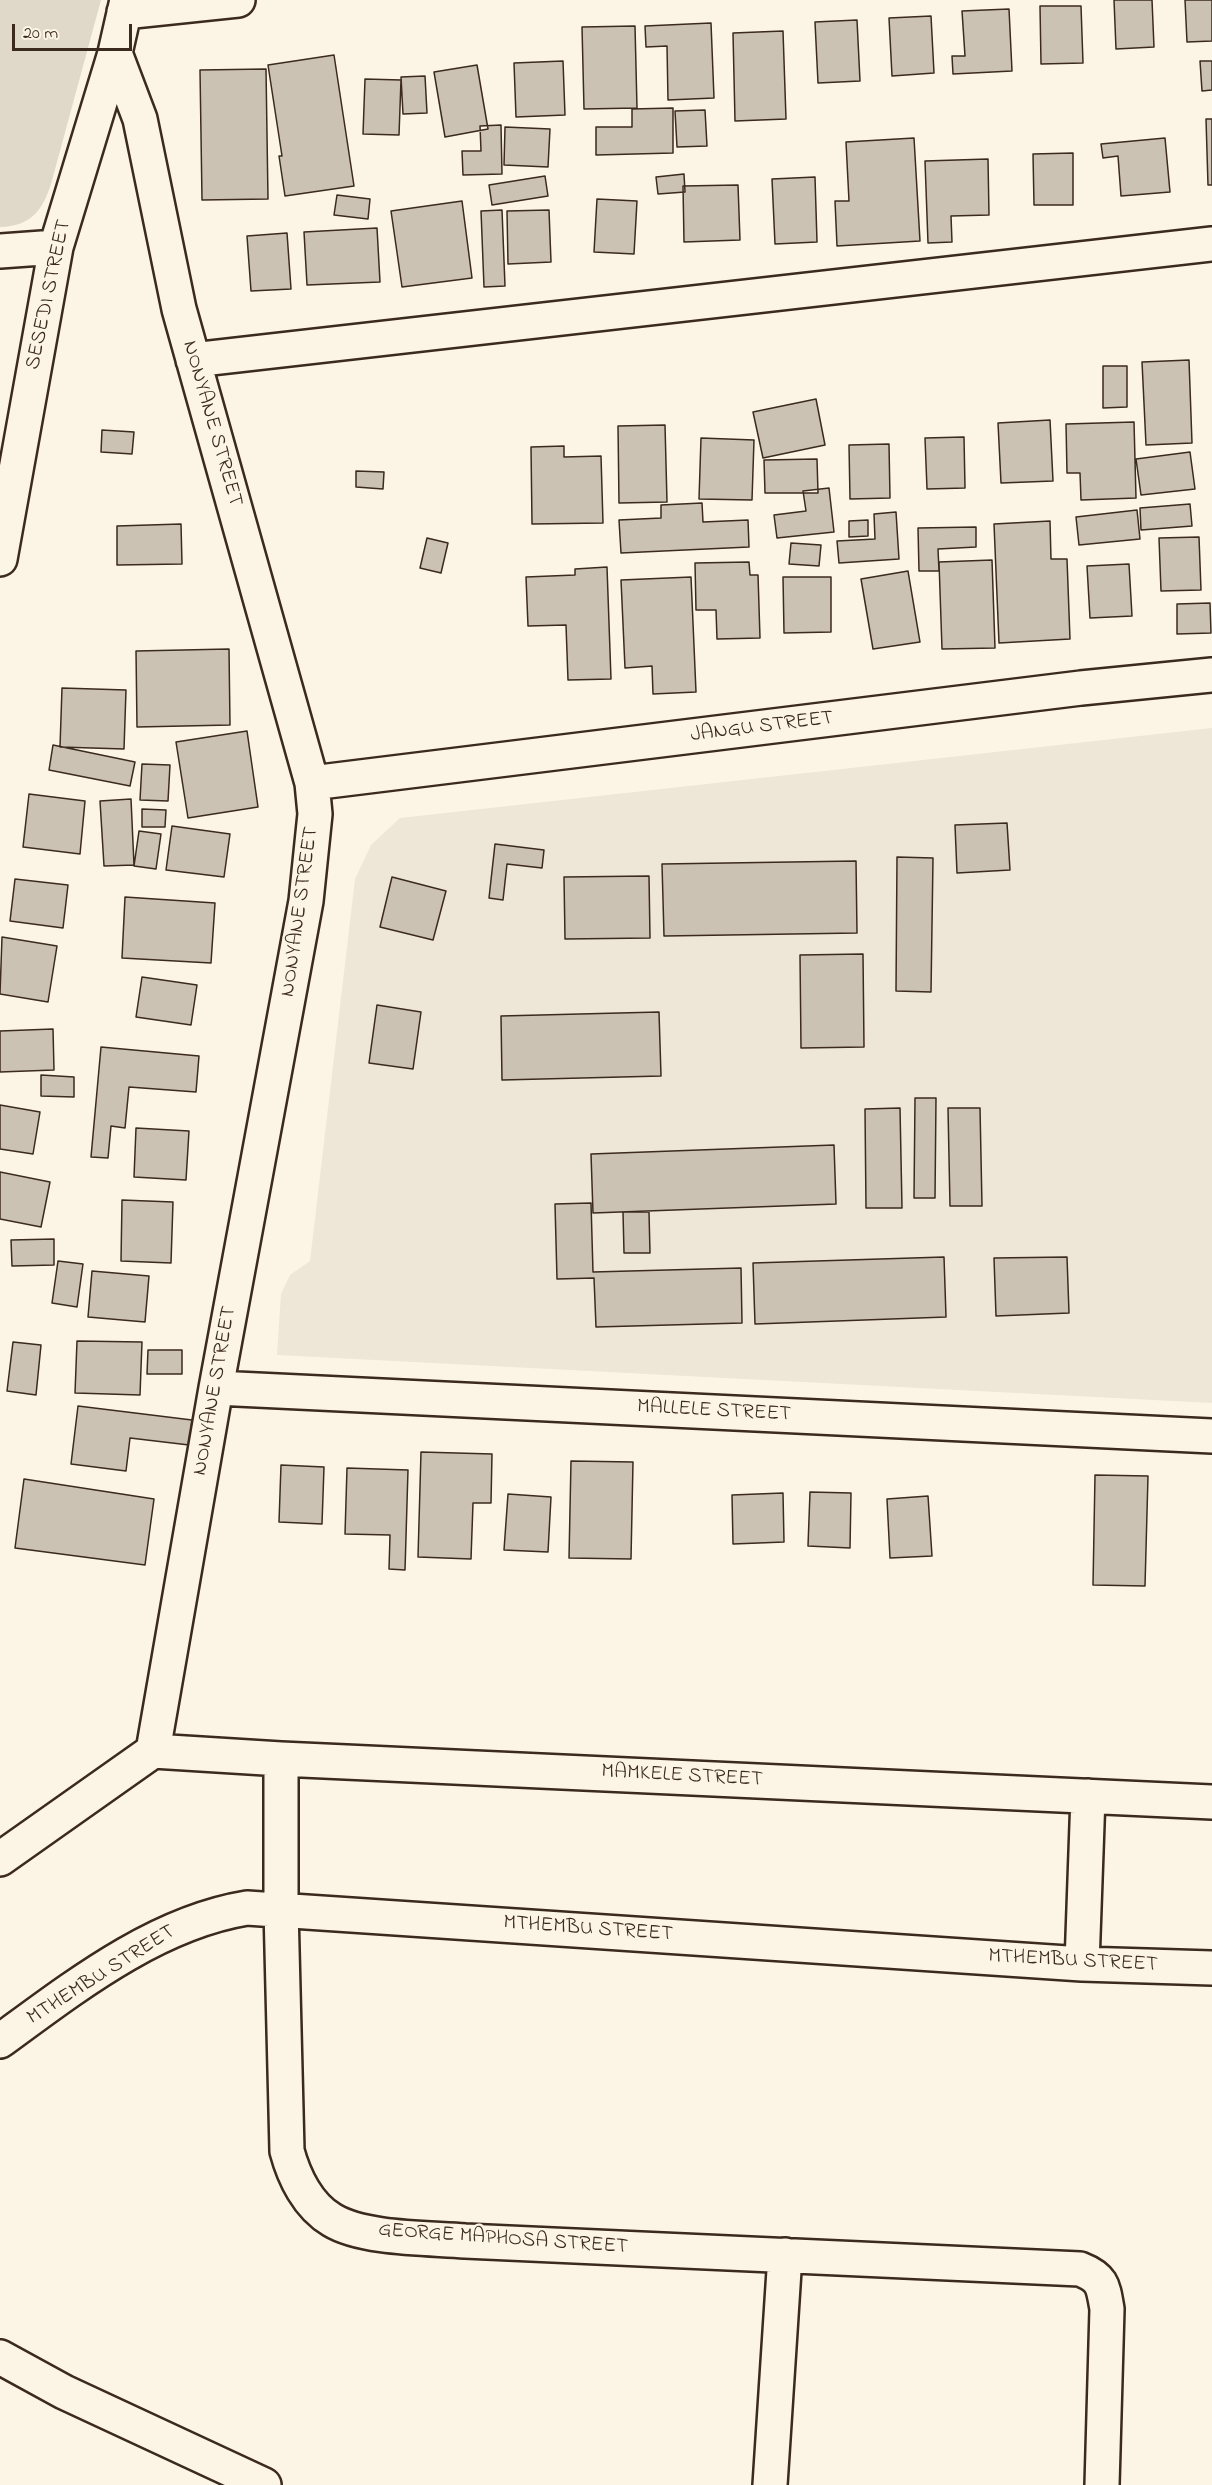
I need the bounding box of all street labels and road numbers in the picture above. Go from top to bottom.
street label: SESEDI STREET [22,218,78,372]
street label: NONYANE STREET [175,338,247,510]
street label: JANGU STREET [689,707,835,749]
street label: NONYANE STREET [277,825,325,999]
street label: NONYANE STREET [189,1304,243,1478]
street label: MALLELE STREET [636,1395,792,1429]
street label: MAMKELE STREET [601,1760,763,1794]
street label: MTHEMBU STREET [502,1912,674,1948]
street label: MTHEMBU STREET [23,1920,181,2032]
street label: MTHEMBU STREET [988,1945,1158,1979]
street label: GEORGE MAPHOSA STREET [377,2219,629,2261]

